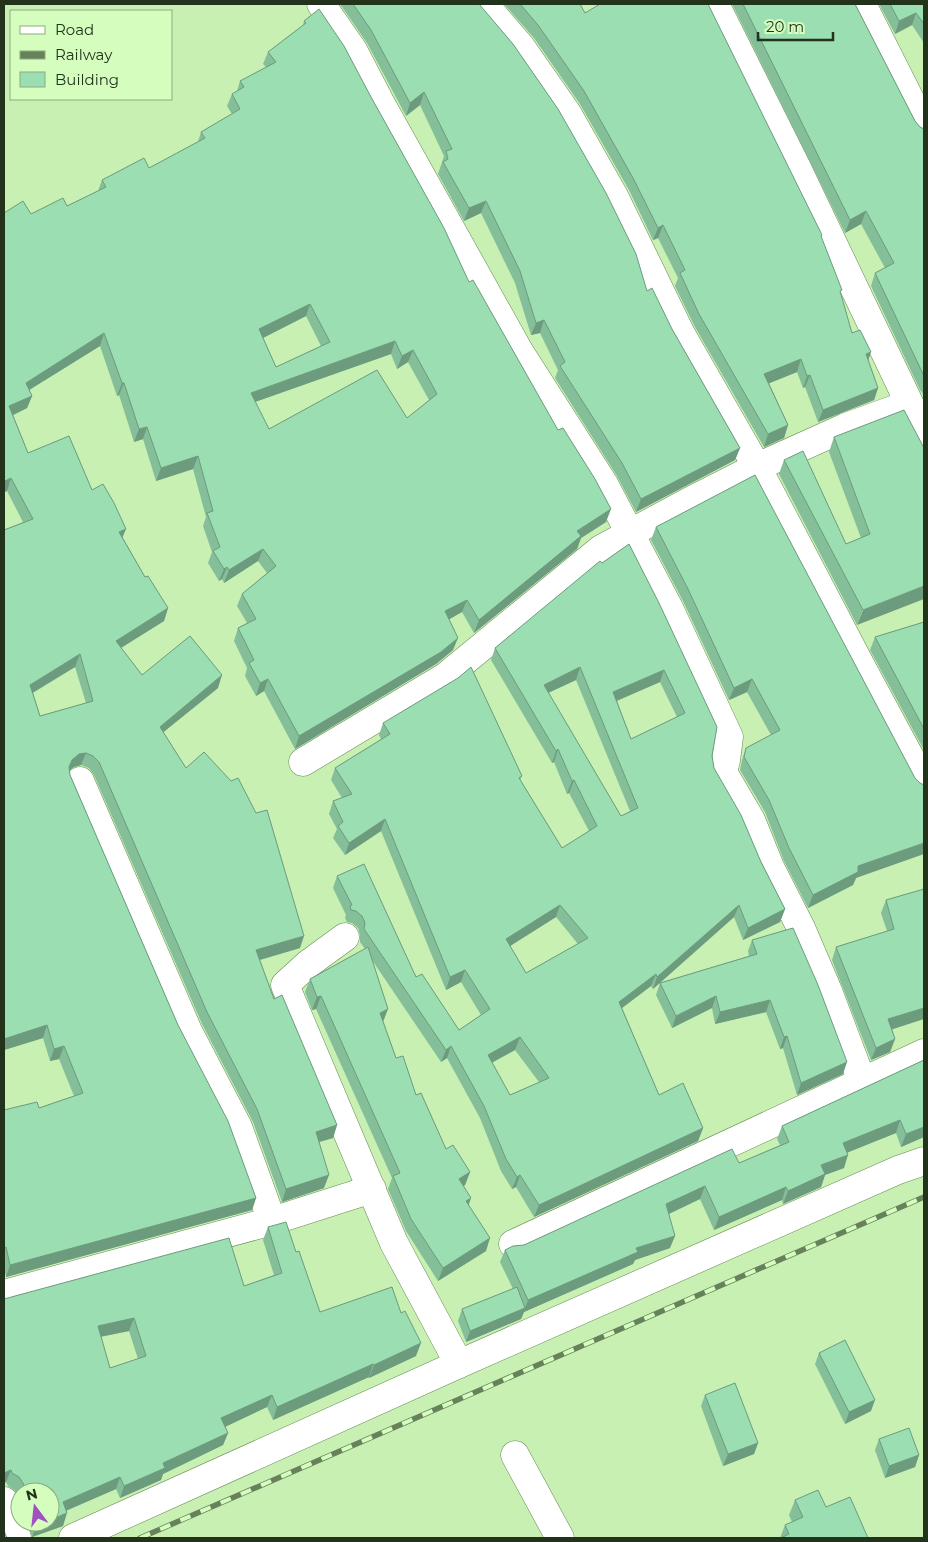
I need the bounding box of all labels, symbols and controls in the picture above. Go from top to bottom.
legend [10,10,172,100]
scale bar [758,10,833,42]
text: 20 m [766,17,804,36]
text: Road [55,20,94,39]
text: Railway [55,45,113,64]
text: Building [55,70,119,89]
north arrow [10,1482,60,1532]
text: N [24,1484,39,1505]

